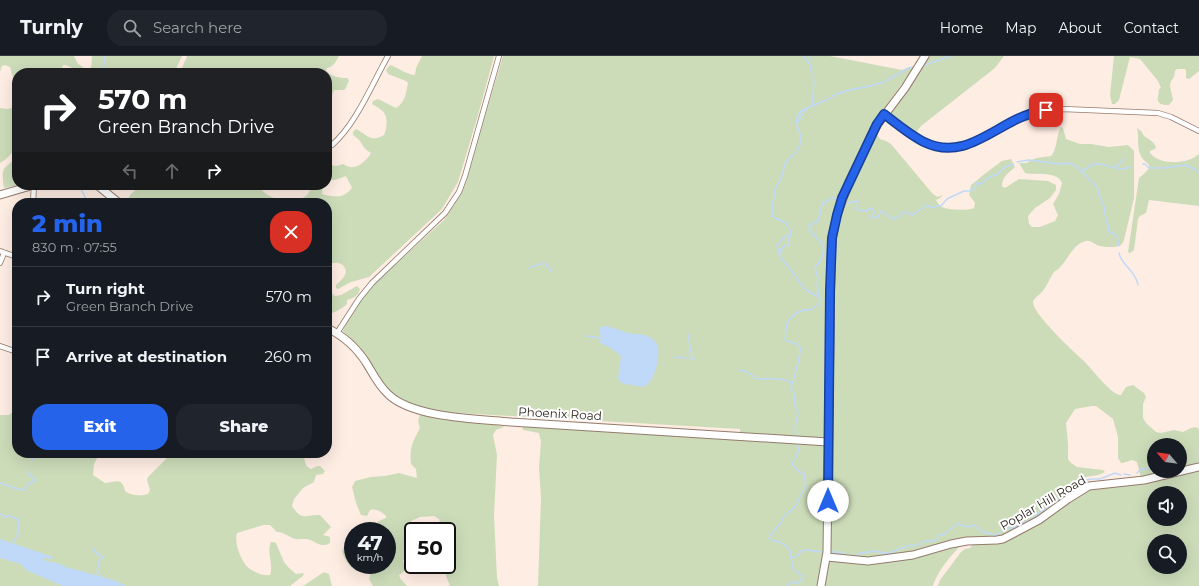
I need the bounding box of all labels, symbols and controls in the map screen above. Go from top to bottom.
search box [107,10,387,46]
text: Turnly [20,16,83,39]
icon: search [121,17,143,39]
text: Search here [153,18,242,37]
text: Home [940,19,983,37]
text: Map [1005,19,1036,37]
text: About [1058,19,1102,37]
text: Contact [1124,19,1179,37]
text: 570 m [98,82,187,116]
icon: right [32,84,84,136]
pin [1029,93,1063,127]
icon: arrive [1035,99,1057,121]
text: Green Branch Drive [98,116,274,138]
icon: left [119,160,141,182]
icon: ahead [161,160,183,182]
icon: right [203,160,225,182]
text: 2 min [32,209,103,238]
button: close [270,211,312,253]
text: 830 m · 07:55 [32,239,117,255]
text: Turn right [66,279,145,298]
icon: right [32,286,54,308]
text: 570 m [265,287,312,306]
text: Green Branch Drive [66,298,193,314]
icon: arrive [32,346,54,368]
text: Arrive at destination [66,347,227,366]
text: 260 m [265,347,312,366]
button: Exit [32,404,168,450]
button: Share [176,404,312,450]
street label: Phoenix Road [518,404,602,423]
north arrow [1147,438,1187,478]
map controls [1147,438,1187,574]
street label: Poplar Hill Road [997,472,1088,533]
position arrow [807,480,849,522]
button: sound [1147,486,1187,526]
speed limit sign: 50 [404,522,456,574]
text: 47 [357,531,383,555]
button: search [1147,534,1187,574]
text: km/h [357,551,383,564]

